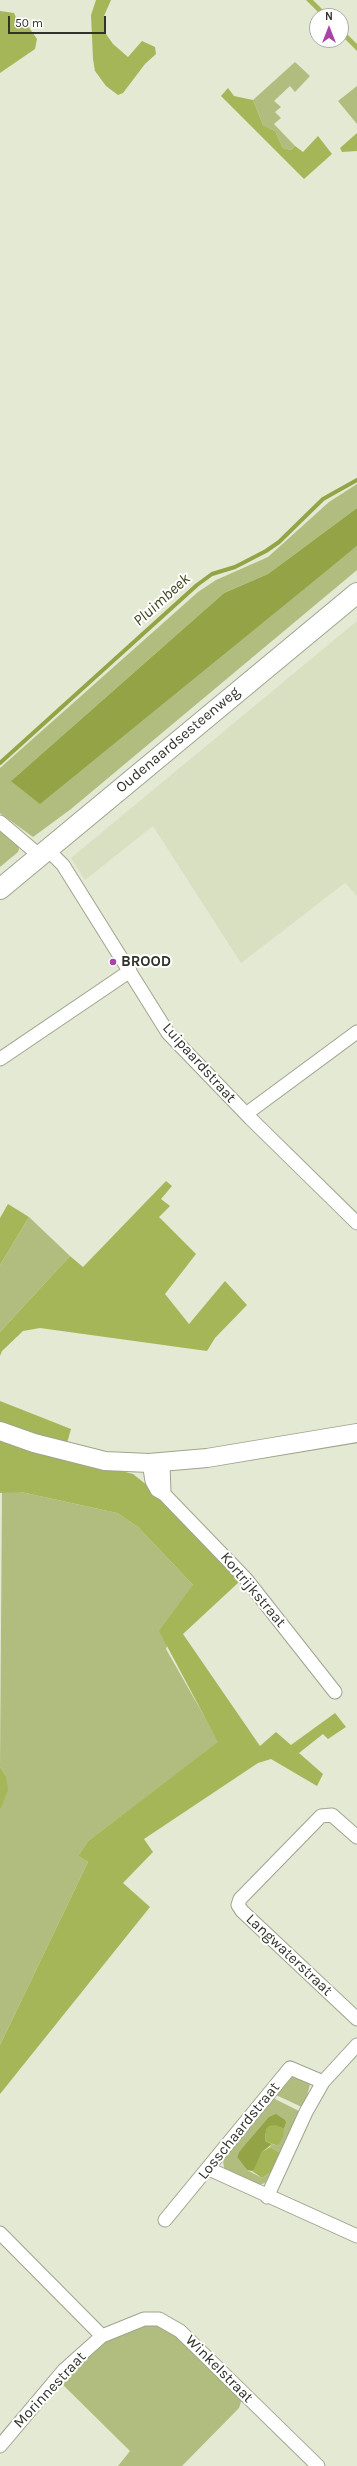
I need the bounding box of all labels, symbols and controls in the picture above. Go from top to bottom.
scale bar [10,8,108,34]
north arrow [309,8,349,48]
text: N [325,10,333,23]
text: 50 m [15,16,43,30]
water label: Pluimbeek [130,569,194,631]
street label: Oudenaardsesteenweg [113,683,243,797]
place label: BROOD [121,953,171,971]
marker: BROOD [108,957,118,967]
street label: Luipaardstraat [158,1019,240,1107]
street label: Kortrijkstraat [216,1549,290,1631]
street label: Langwaterstraat [242,1910,336,2000]
street label: Losschaardstraat [194,2079,284,2183]
street label: Winkelstraat [181,2331,257,2407]
street label: Morinnestraat [10,2348,90,2432]

